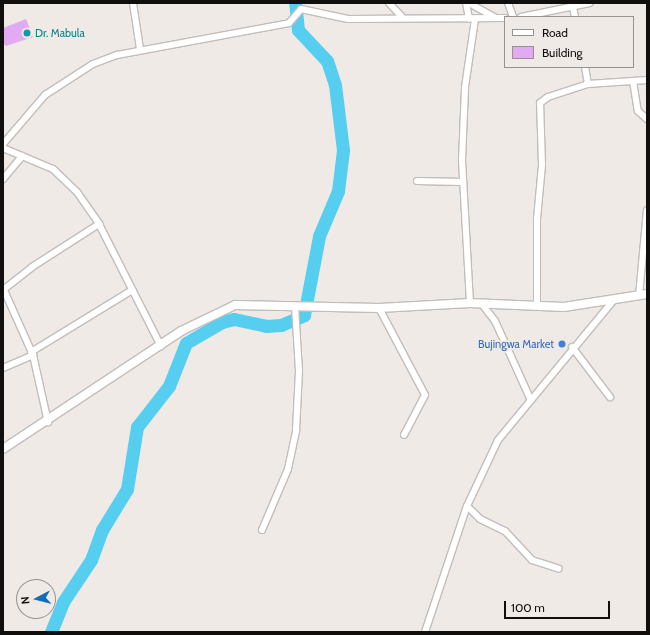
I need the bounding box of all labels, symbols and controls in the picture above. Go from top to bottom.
legend [504,16,634,68]
text: Road [542,25,568,40]
place label: Dr. Mabula [35,26,85,40]
marker: Dr. Mabula [22,28,32,38]
text: Building [542,45,583,60]
place label: Bujingwa Market [478,337,554,351]
marker: Bujingwa Market [557,339,567,349]
north arrow [16,579,56,619]
scale bar [506,593,612,619]
text: N [18,596,33,605]
text: 100 m [511,600,545,615]

